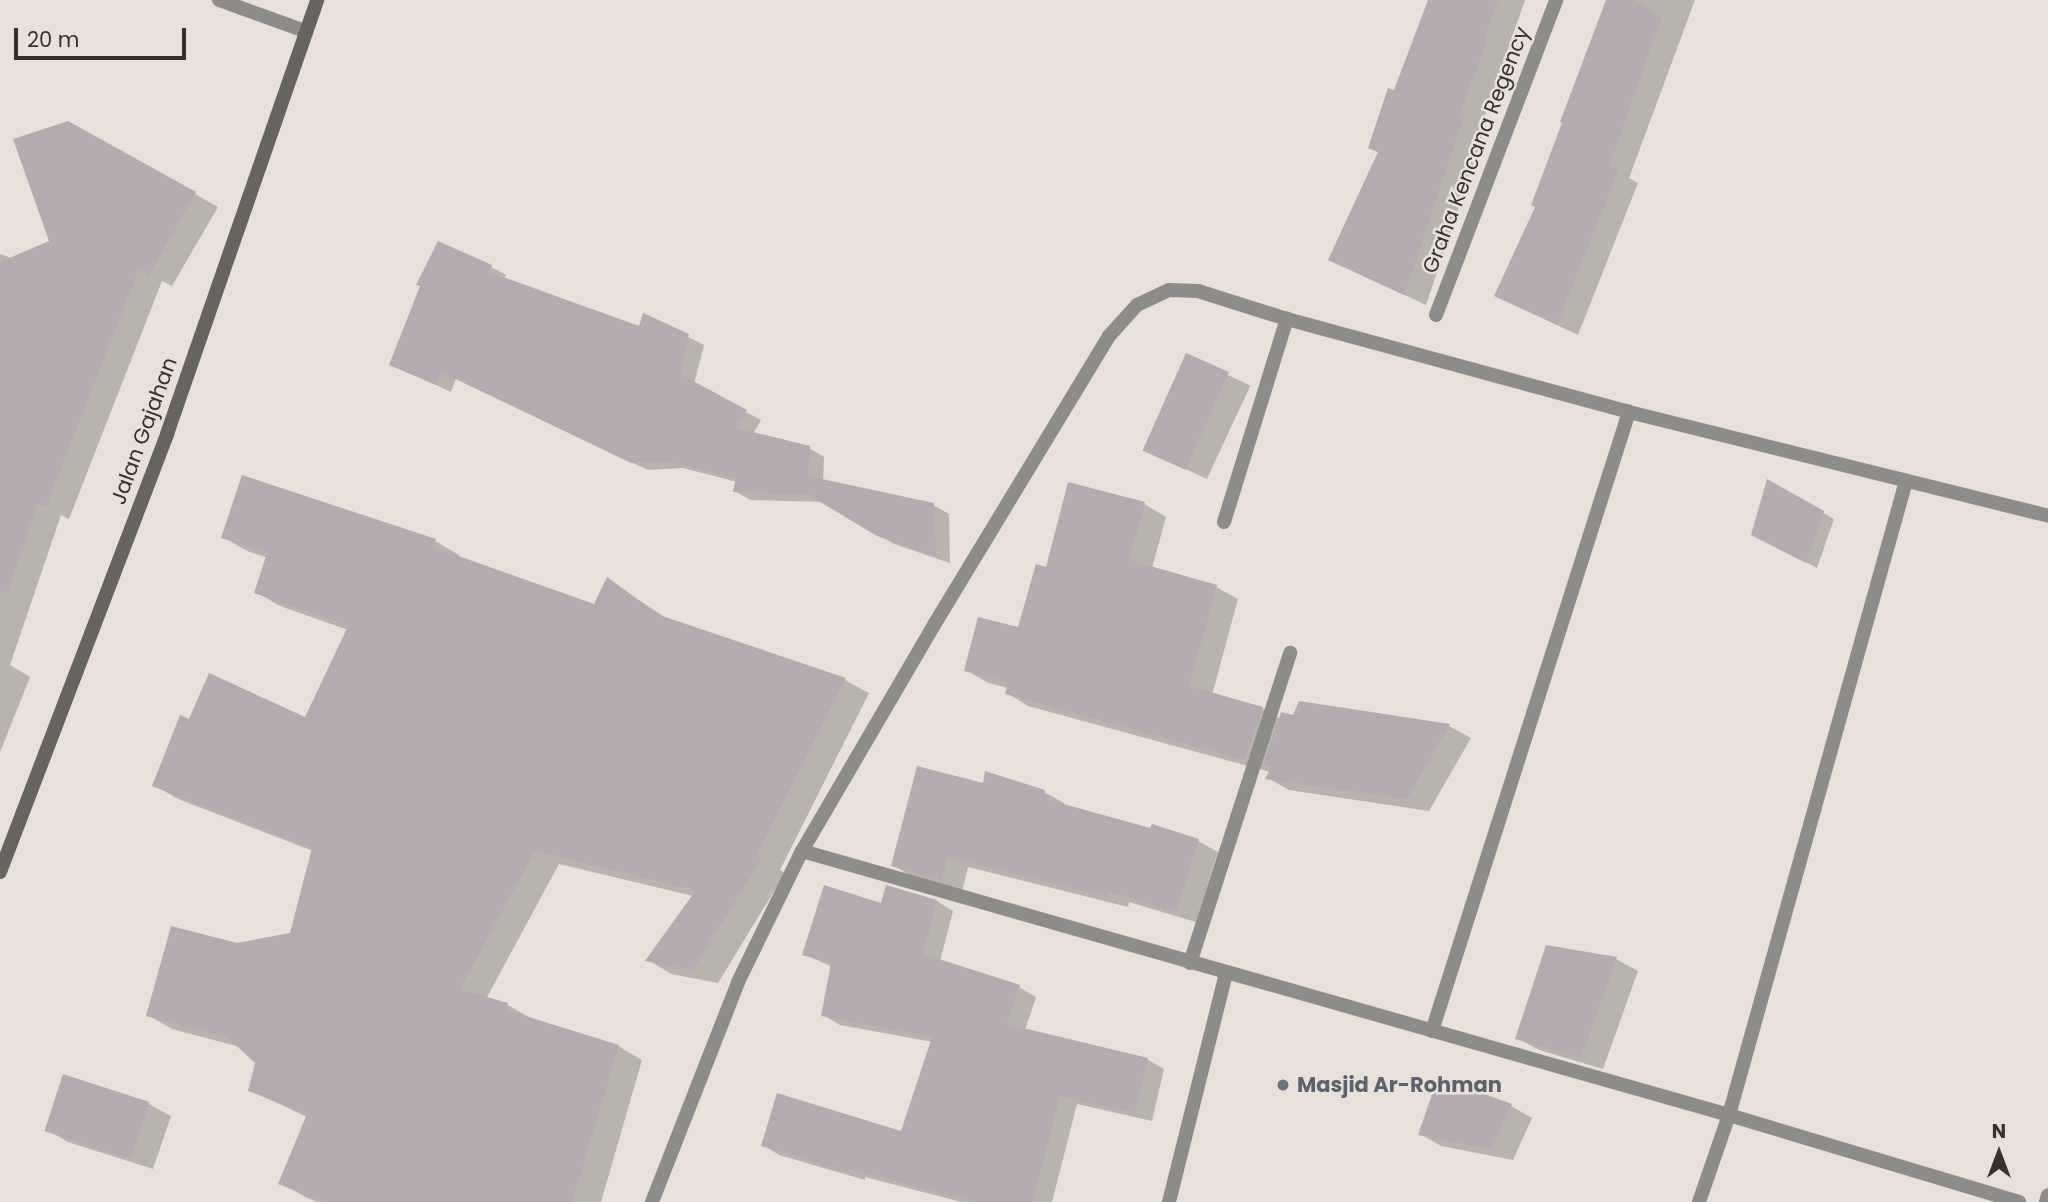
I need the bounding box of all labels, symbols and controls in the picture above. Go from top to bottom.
scale bar [18,14,189,58]
street label: Graha Kencana Regency [1417,23,1535,277]
text: 20 m [27,25,80,54]
street label: Jalan Gajahan [106,354,182,508]
place label: Masjid Ar-Rohman [1297,1072,1502,1098]
marker: Masjid Ar-Rohman [1275,1077,1291,1093]
north arrow [1964,1118,2034,1188]
text: N [1992,1118,2006,1145]

